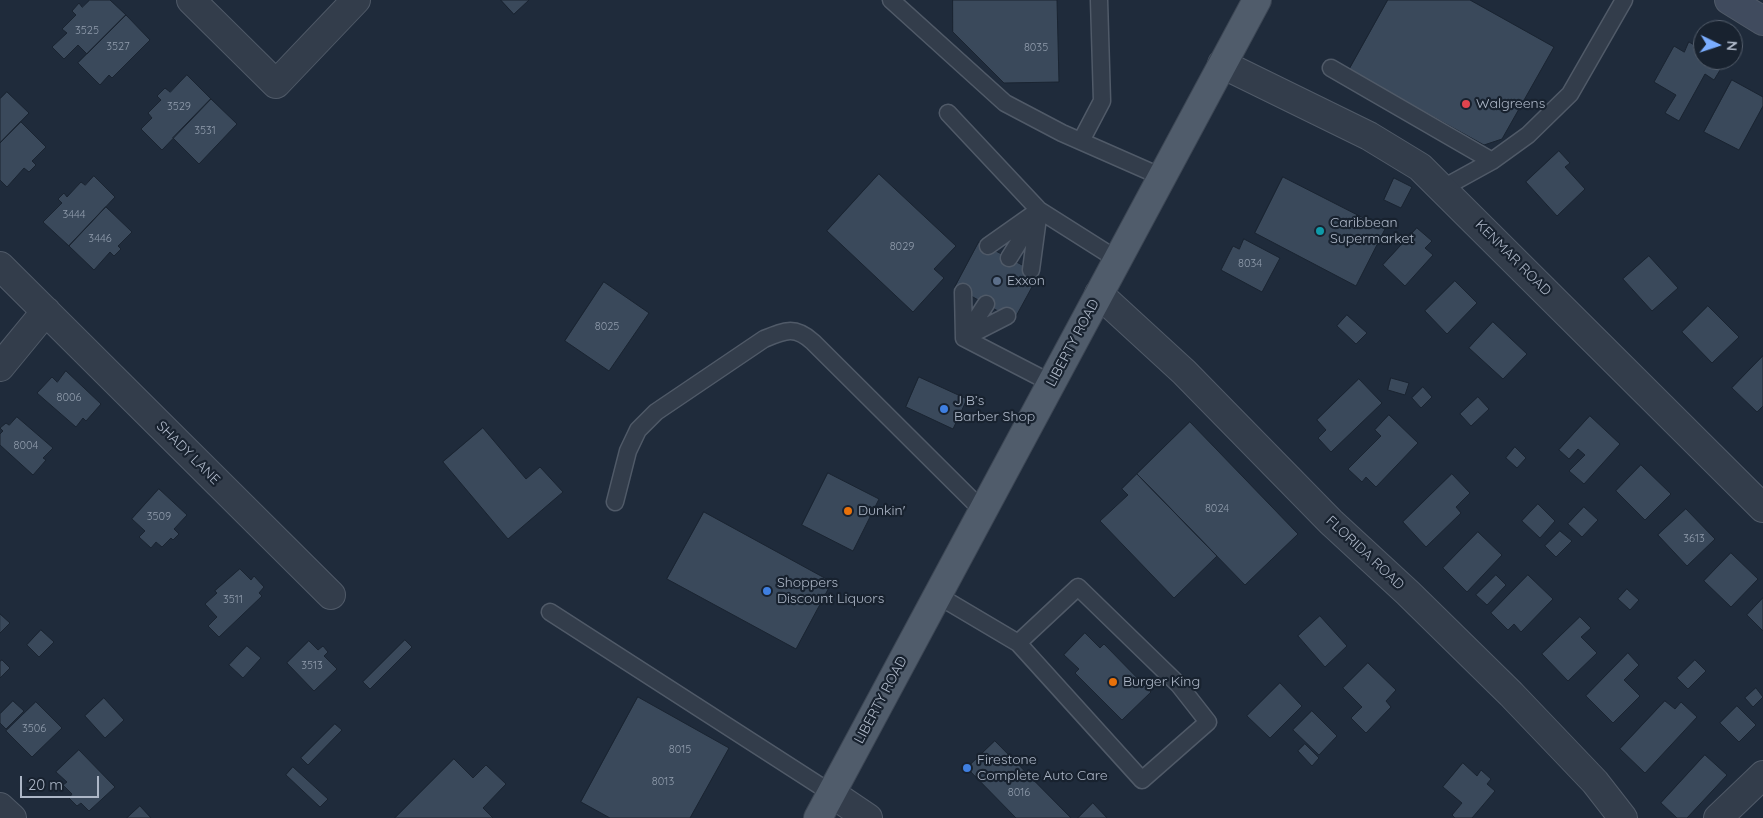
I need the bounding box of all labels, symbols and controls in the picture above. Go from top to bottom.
north arrow [1693,20,1743,70]
house number: 3525 [75,24,99,38]
house number: 3527 [106,40,130,54]
text: N [1723,40,1741,52]
house number: 8035 [1024,41,1048,55]
place label: Walgreens [1476,96,1545,112]
marker: Walgreens [1460,98,1472,110]
house number: 3529 [167,100,191,114]
house number: 3531 [194,124,216,138]
house number: 3444 [62,208,86,222]
place label: Caribbean Supermarket [1330,215,1414,248]
street label: KENMAR ROAD [1472,217,1554,299]
marker: Caribbean Supermarket [1314,225,1326,237]
house number: 3446 [88,232,112,246]
house number: 8029 [890,240,914,254]
house number: 8034 [1238,257,1262,271]
place label: Exxon [1007,273,1045,289]
marker: Exxon [991,275,1003,287]
street label: LIBERTY ROAD [1043,296,1103,390]
house number: 8025 [595,320,619,334]
house number: 8006 [57,391,81,405]
place label: J B’s Barber Shop [954,393,1035,426]
marker: J B’s Barber Shop [938,403,950,415]
street label: SHADY LANE [153,418,223,488]
house number: 8004 [14,439,38,453]
house number: 8024 [1205,502,1229,516]
place label: Dunkin' [858,503,905,519]
marker: Dunkin' [842,505,854,517]
house number: 3509 [147,510,171,524]
street label: FLORIDA ROAD [1322,513,1408,593]
house number: 3613 [1683,532,1705,546]
place label: Shoppers Discount Liquors [777,575,884,608]
marker: Shoppers Discount Liquors [761,585,773,597]
house number: 3511 [223,593,243,607]
street label: LIBERTY ROAD [851,653,911,747]
house number: 3513 [301,659,323,673]
place label: Burger King [1123,674,1200,690]
marker: Burger King [1107,676,1119,688]
house number: 3506 [22,722,46,736]
house number: 8015 [669,743,691,757]
place label: Firestone Complete Auto Care [977,752,1108,784]
marker: Firestone Complete Auto Care [961,762,973,774]
scale bar [22,766,101,798]
text: 20 m [28,775,63,794]
house number: 8013 [652,775,674,789]
house number: 8016 [1008,786,1030,800]

